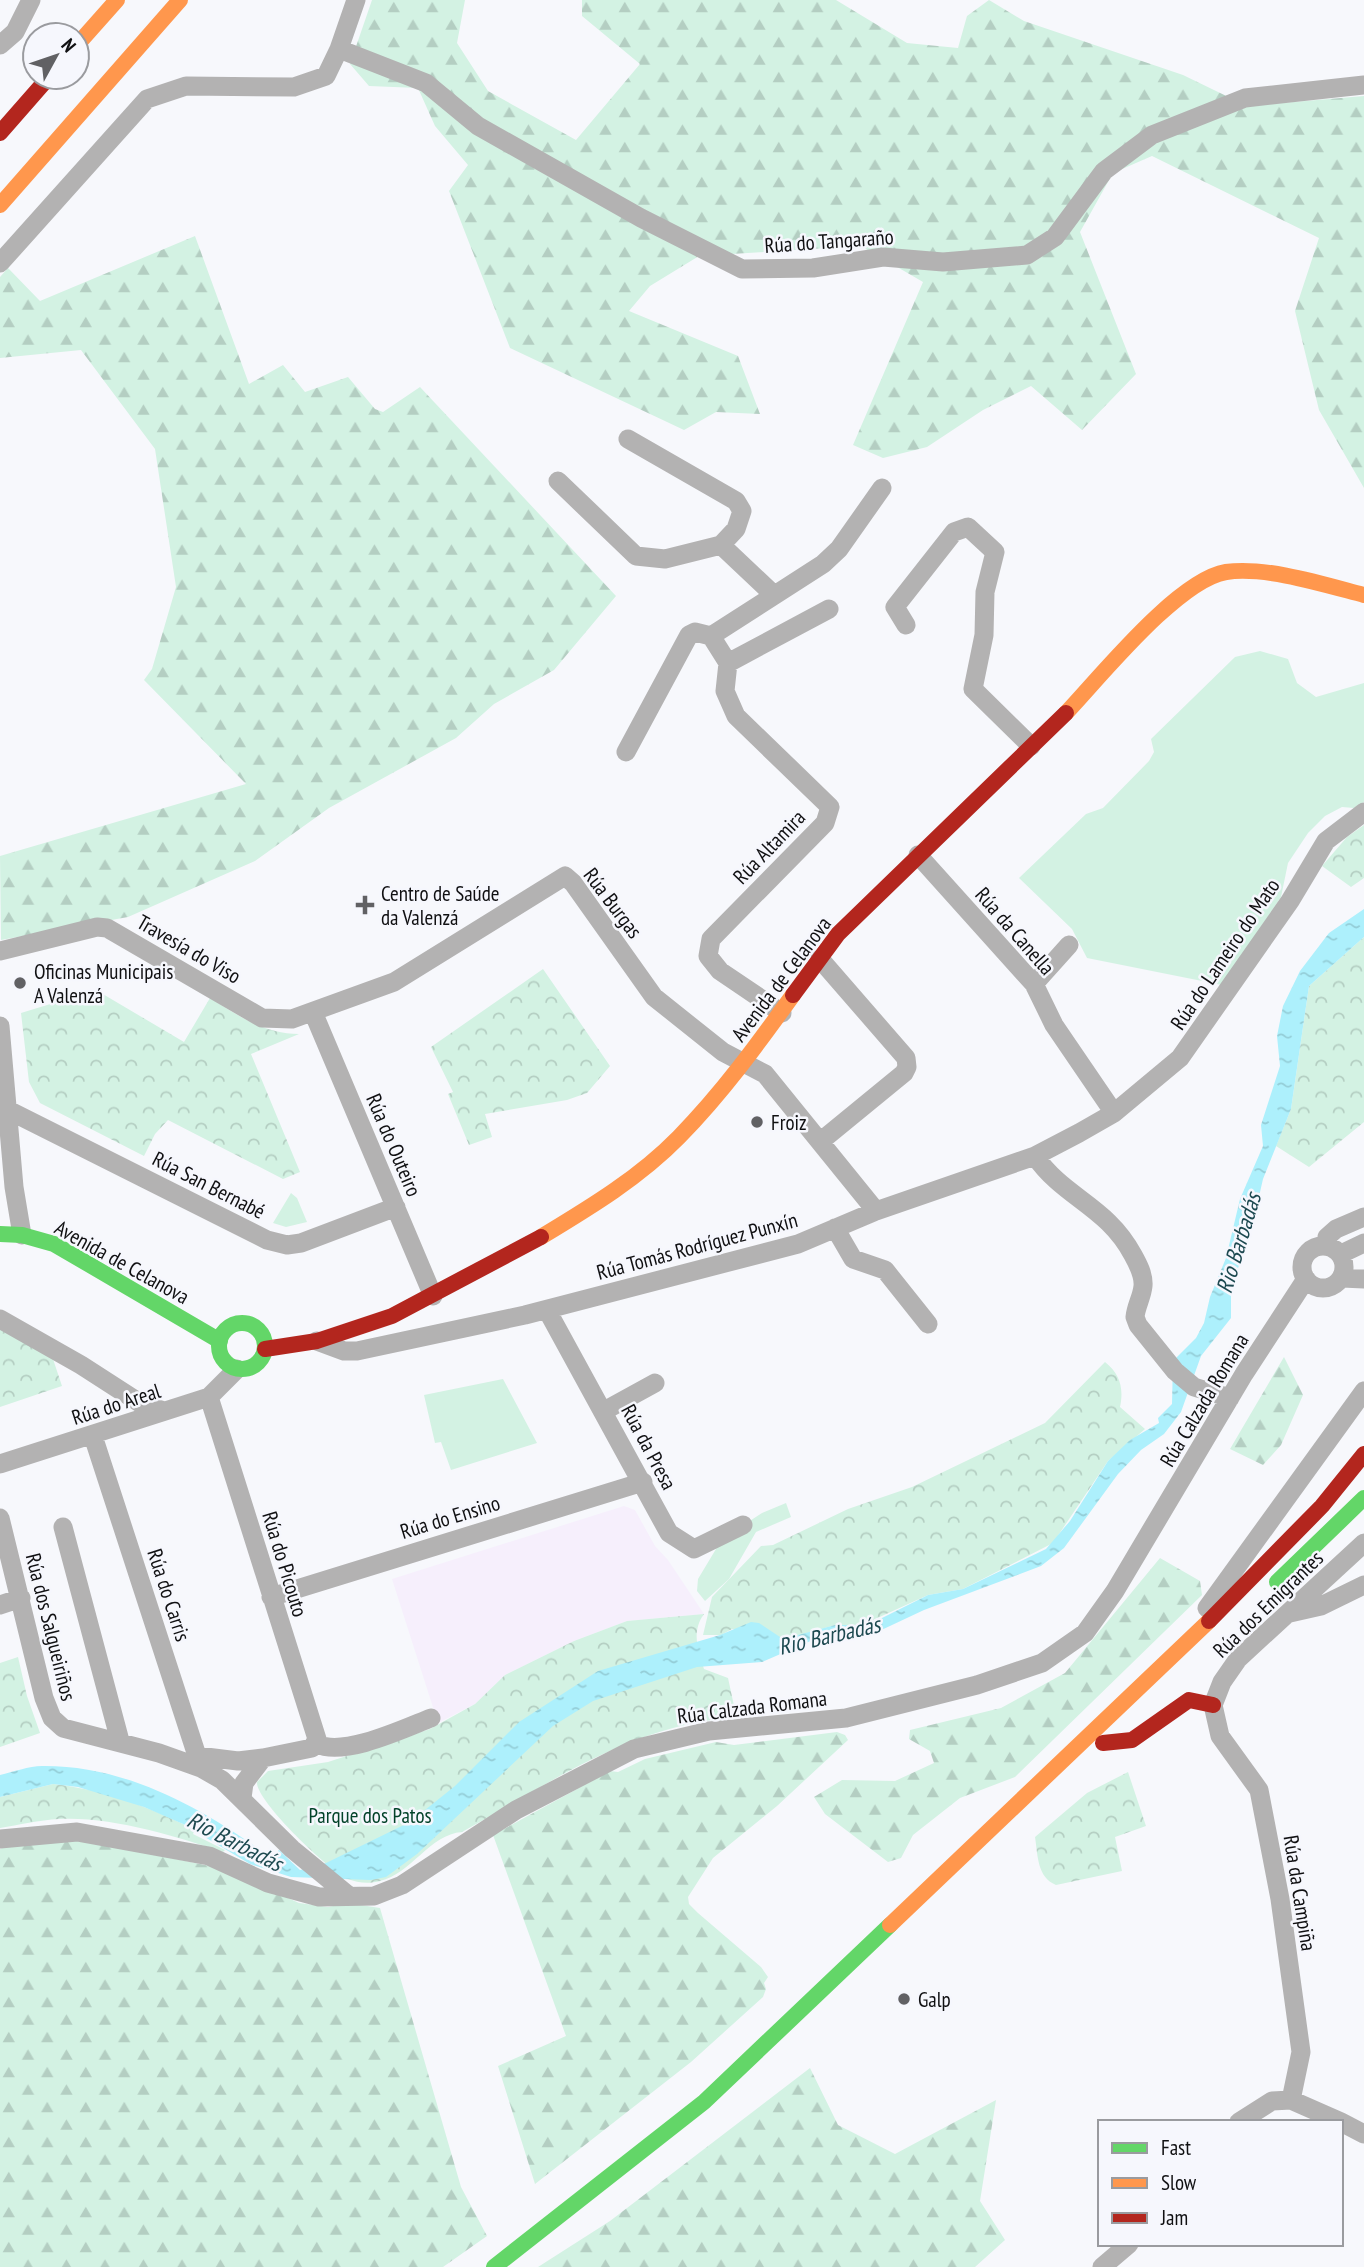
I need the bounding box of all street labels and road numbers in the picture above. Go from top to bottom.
street label: Rúa do Tangaraño [764,223,894,259]
street label: Rúa Altamira [727,804,811,890]
street label: Rúa Burgas [578,862,648,944]
street label: Rúa do Lameiro do Mato [1164,873,1286,1035]
street label: Rúa da Canella [969,881,1061,981]
street label: Travesía do Viso [132,908,246,990]
street label: Avenida de Celanova [725,911,837,1047]
street label: Rúa do Outeiro [360,1090,428,1200]
street label: Rúa San Bernabé [148,1145,270,1225]
street label: Rúa Tomás Rodríguez Punxín [594,1206,800,1286]
street label: Avenida de Celanova [50,1214,194,1310]
street label: Rúa Calzada Romana [1154,1328,1254,1472]
street label: Rúa do Areal [68,1377,164,1431]
street label: Rúa da Presa [615,1400,683,1494]
street label: Rúa do Ensino [397,1489,503,1545]
street label: Rúa do Picouto [256,1508,314,1620]
street label: Rúa do Carris [141,1545,197,1645]
street label: Rúa dos Emigrantes [1207,1545,1329,1663]
street label: Rúa dos Salgueiriños [20,1550,82,1704]
street label: Rúa Calzada Romana [676,1684,828,1730]
street label: Rúa da Campiña [1278,1833,1322,1953]

